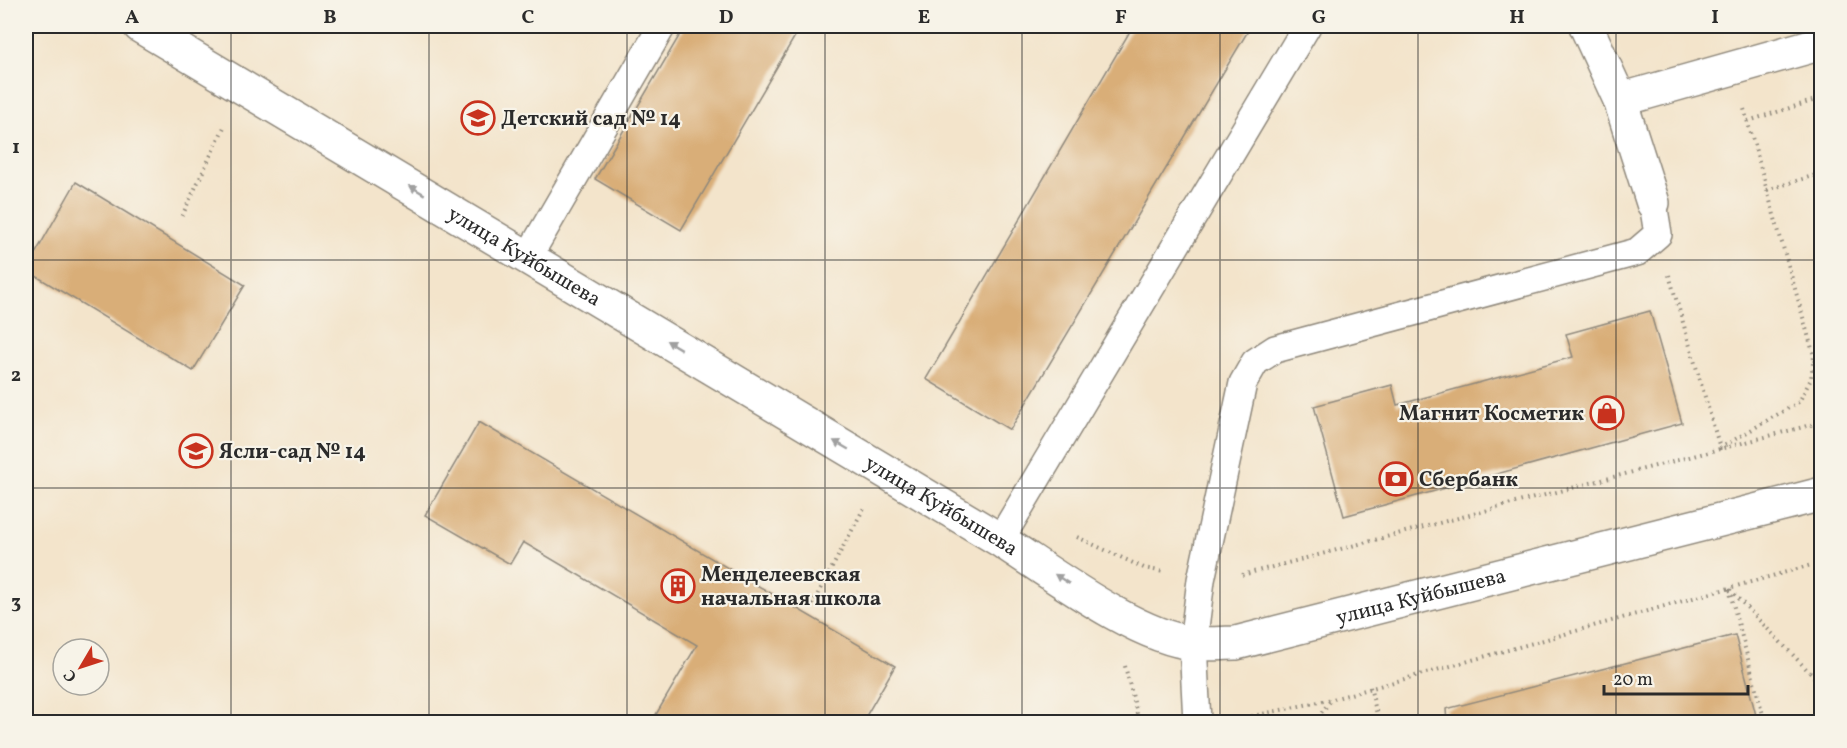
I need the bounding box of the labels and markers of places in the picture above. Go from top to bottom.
school or university icon: Детский сад № 14 [460,100,496,136]
place label: Детский сад № 14 [501,105,681,134]
shop icon: Магнит Косметик [1589,395,1625,431]
place label: Магнит Косметик [1399,400,1584,429]
school or university icon: Ясли-сад № 14 [178,433,214,469]
place label: Ясли-сад № 14 [219,438,366,467]
bank icon: Сбербанк [1378,461,1414,497]
place label: Сбербанк [1419,466,1518,495]
place label: Менделеевская начальная школа [701,561,881,614]
building icon: Менделеевская начальная школа [660,568,696,604]

